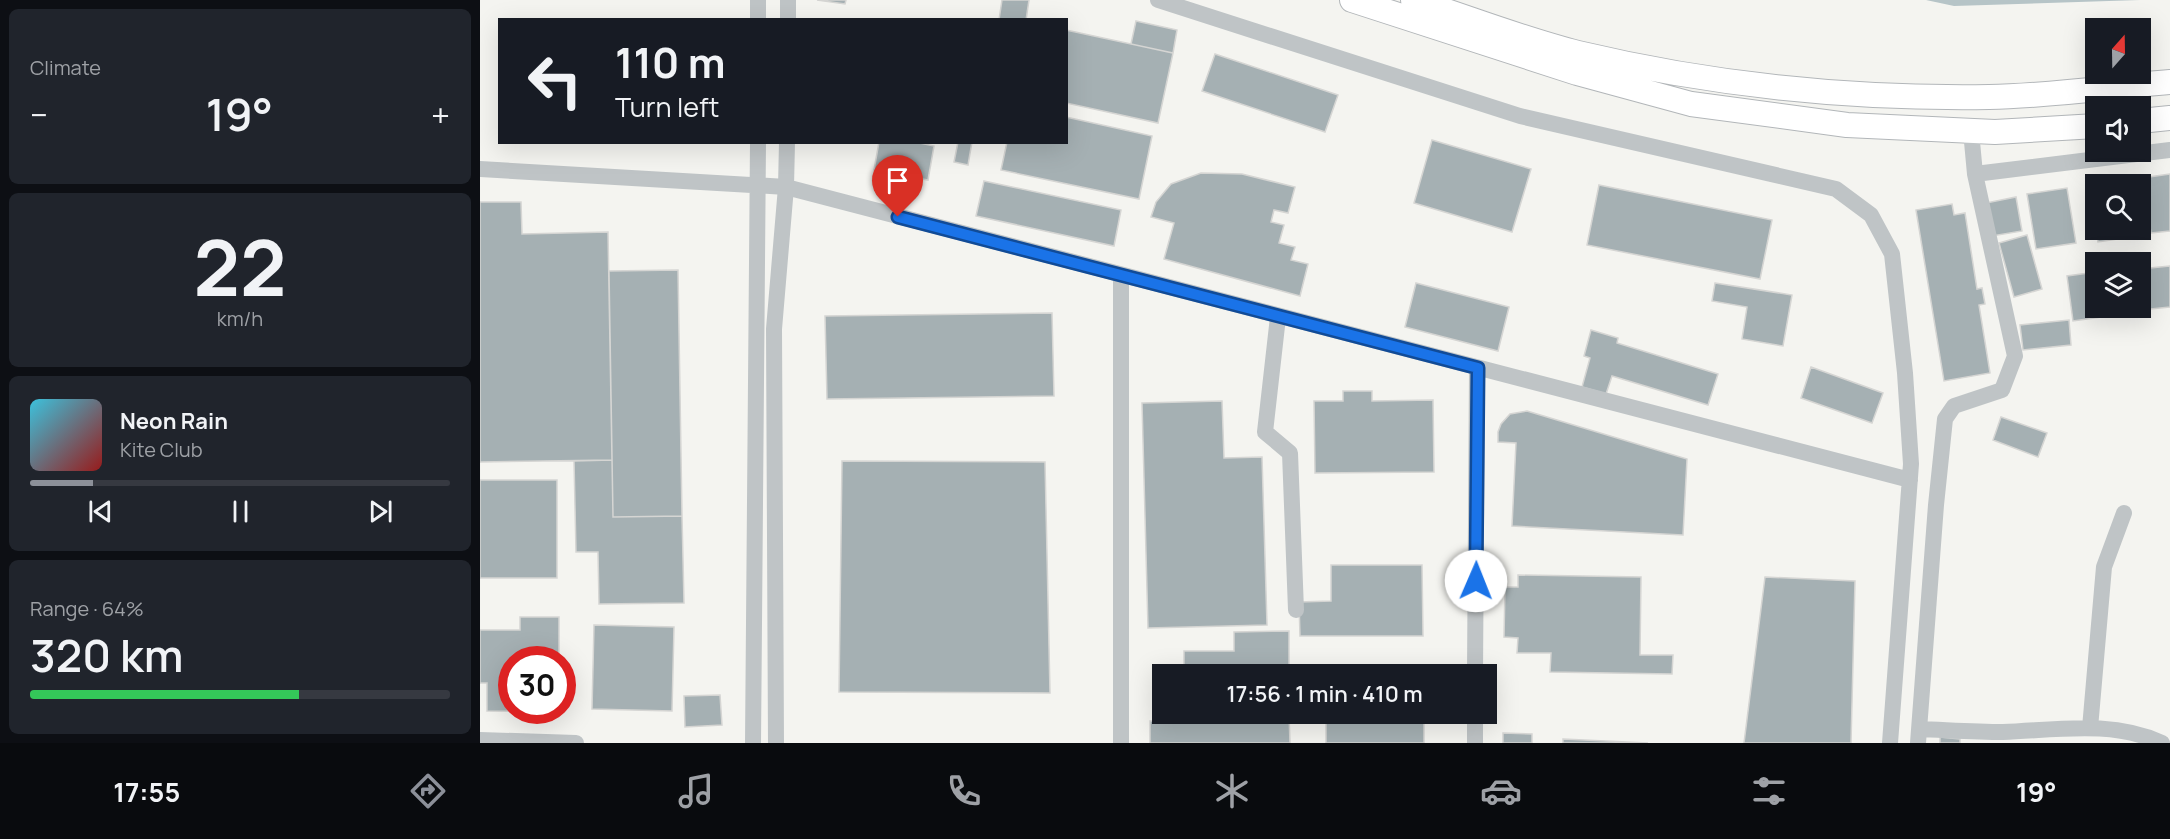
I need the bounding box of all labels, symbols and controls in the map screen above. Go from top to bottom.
north arrow [2085,18,2151,84]
map controls [2085,18,2151,318]
text: 110 m [615,33,726,91]
icon: left [516,42,594,120]
text: Climate [30,54,101,81]
text: 19° [206,83,273,145]
text: Turn left [615,88,719,125]
text: − [30,92,48,137]
text: + [431,92,450,137]
button: sound [2085,96,2151,162]
pin [872,155,923,217]
icon: arrive [881,164,914,197]
button: search [2085,174,2151,240]
text: 22 [194,213,286,319]
button: layers [2085,252,2151,318]
text: km/h [217,305,263,332]
text: Neon Rain [120,406,228,436]
text: Kite Club [120,436,203,463]
icon: previous [84,495,117,528]
icon: pause [224,495,257,528]
icon: next [364,495,397,528]
position arrow [1444,549,1508,613]
text: Range · 64% [30,595,144,622]
text: 320 km [30,624,183,686]
speed limit sign: 30 [498,646,576,724]
text: 17:56 · 1 min · 410 m [1226,679,1423,709]
icon: directions [407,770,449,812]
icon: music [675,770,717,812]
icon: phone [943,770,985,812]
icon: climate [1211,770,1253,812]
icon: car [1480,770,1522,812]
icon: filters [1748,770,1790,812]
text: 17:55 [113,773,180,810]
text: 19° [2016,773,2057,810]

